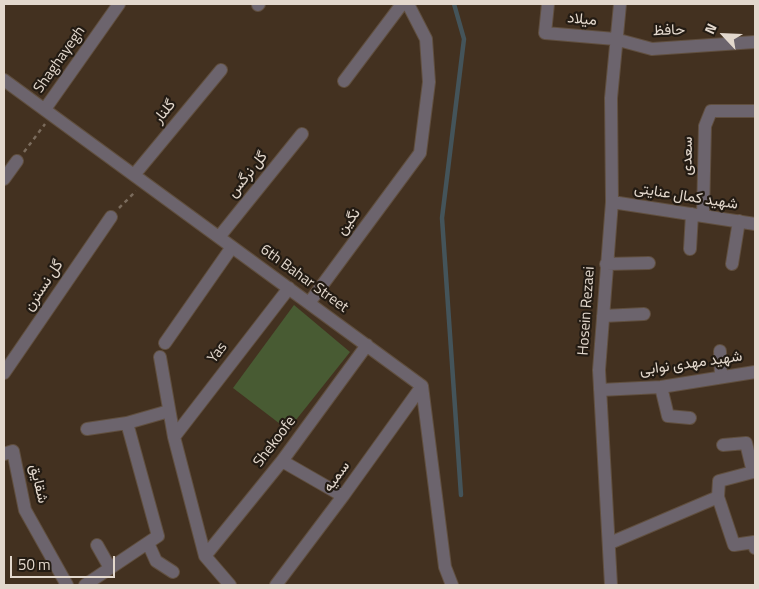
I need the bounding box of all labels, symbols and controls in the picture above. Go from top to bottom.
street label: میلاد [566,10,598,30]
north arrow [699,10,749,60]
text: N [698,20,722,37]
street label: حافظ [653,21,685,41]
street label: Shaghayegh [30,23,90,97]
street label: گلنار [150,96,180,128]
street label: سعدی [679,136,697,176]
street label: گل نرگس [224,148,272,202]
street label: شهید کمال عنایتی [633,180,739,214]
street label: نگین [333,205,365,239]
street label: 6th Bahar Street [256,241,352,317]
street label: گل نسترن [20,257,68,315]
street label: Hosein Rezaei [575,266,599,356]
street label: Yas [204,339,232,367]
street label: شهید مهدی نوابی [639,348,743,380]
street label: Shekoofe [250,413,300,471]
street label: سمیه [320,458,354,496]
street label: شقایق [25,463,51,505]
scale bar [12,546,118,578]
text: 50 m [18,553,51,576]

